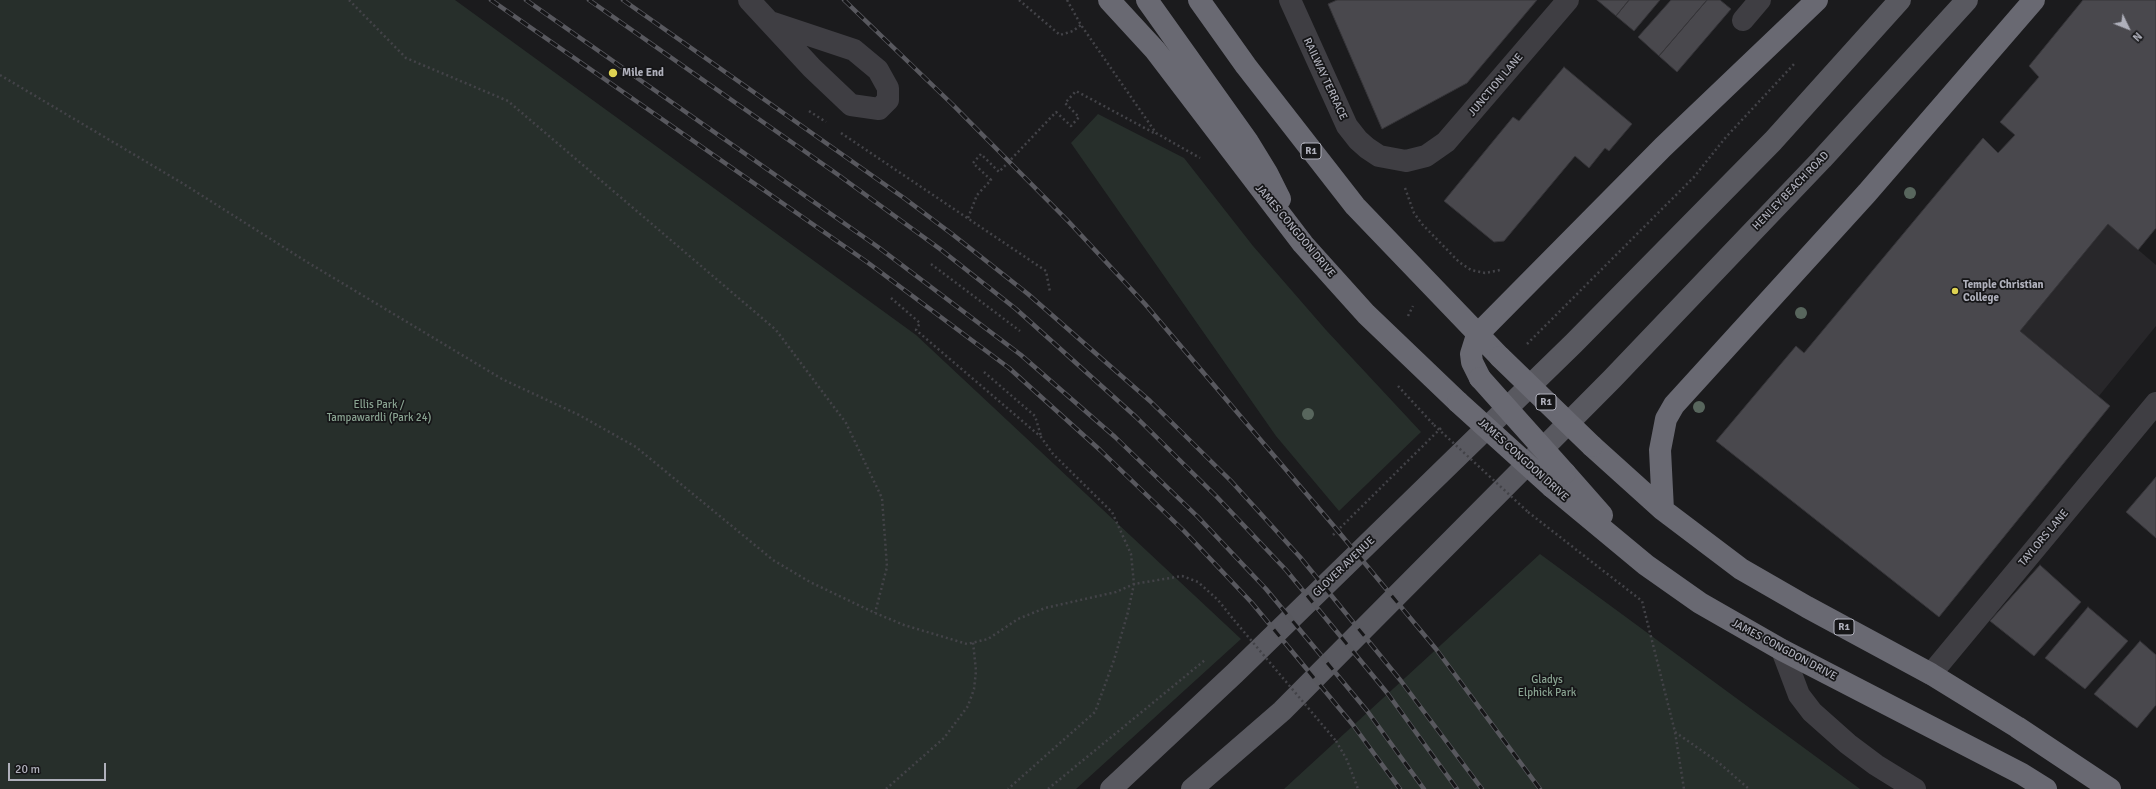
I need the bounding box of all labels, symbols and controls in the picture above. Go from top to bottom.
north arrow [2108,8,2148,48]
text: N [2130,29,2145,44]
street label: RAILWAY TERRACE [1300,36,1350,122]
street label: JUNCTION LANE [1466,51,1526,119]
place label: Mile End [622,66,664,80]
marker: Mile End [607,67,619,79]
road number: R1 [1301,143,1321,159]
street label: HENLEY BEACH ROAD [1750,149,1832,233]
street label: JAMES CONGDON DRIVE [1252,182,1338,280]
place label: Temple Christian College [1963,278,2044,304]
marker: Temple Christian College [1950,286,1960,296]
road number: R1 [1536,394,1556,410]
park label: Ellis Park / Tampawardli (Park 24) [327,398,431,424]
street label: JAMES CONGDON DRIVE [1475,416,1571,504]
street label: TAYLORS LANE [2016,507,2072,569]
street label: GLOVER AVENUE [1310,534,1378,600]
street label: JAMES CONGDON DRIVE [1729,617,1839,683]
road number: R1 [1834,619,1854,635]
park label: Gladys Elphick Park [1518,673,1576,699]
scale bar [10,755,108,781]
text: 20 m [15,762,40,777]

